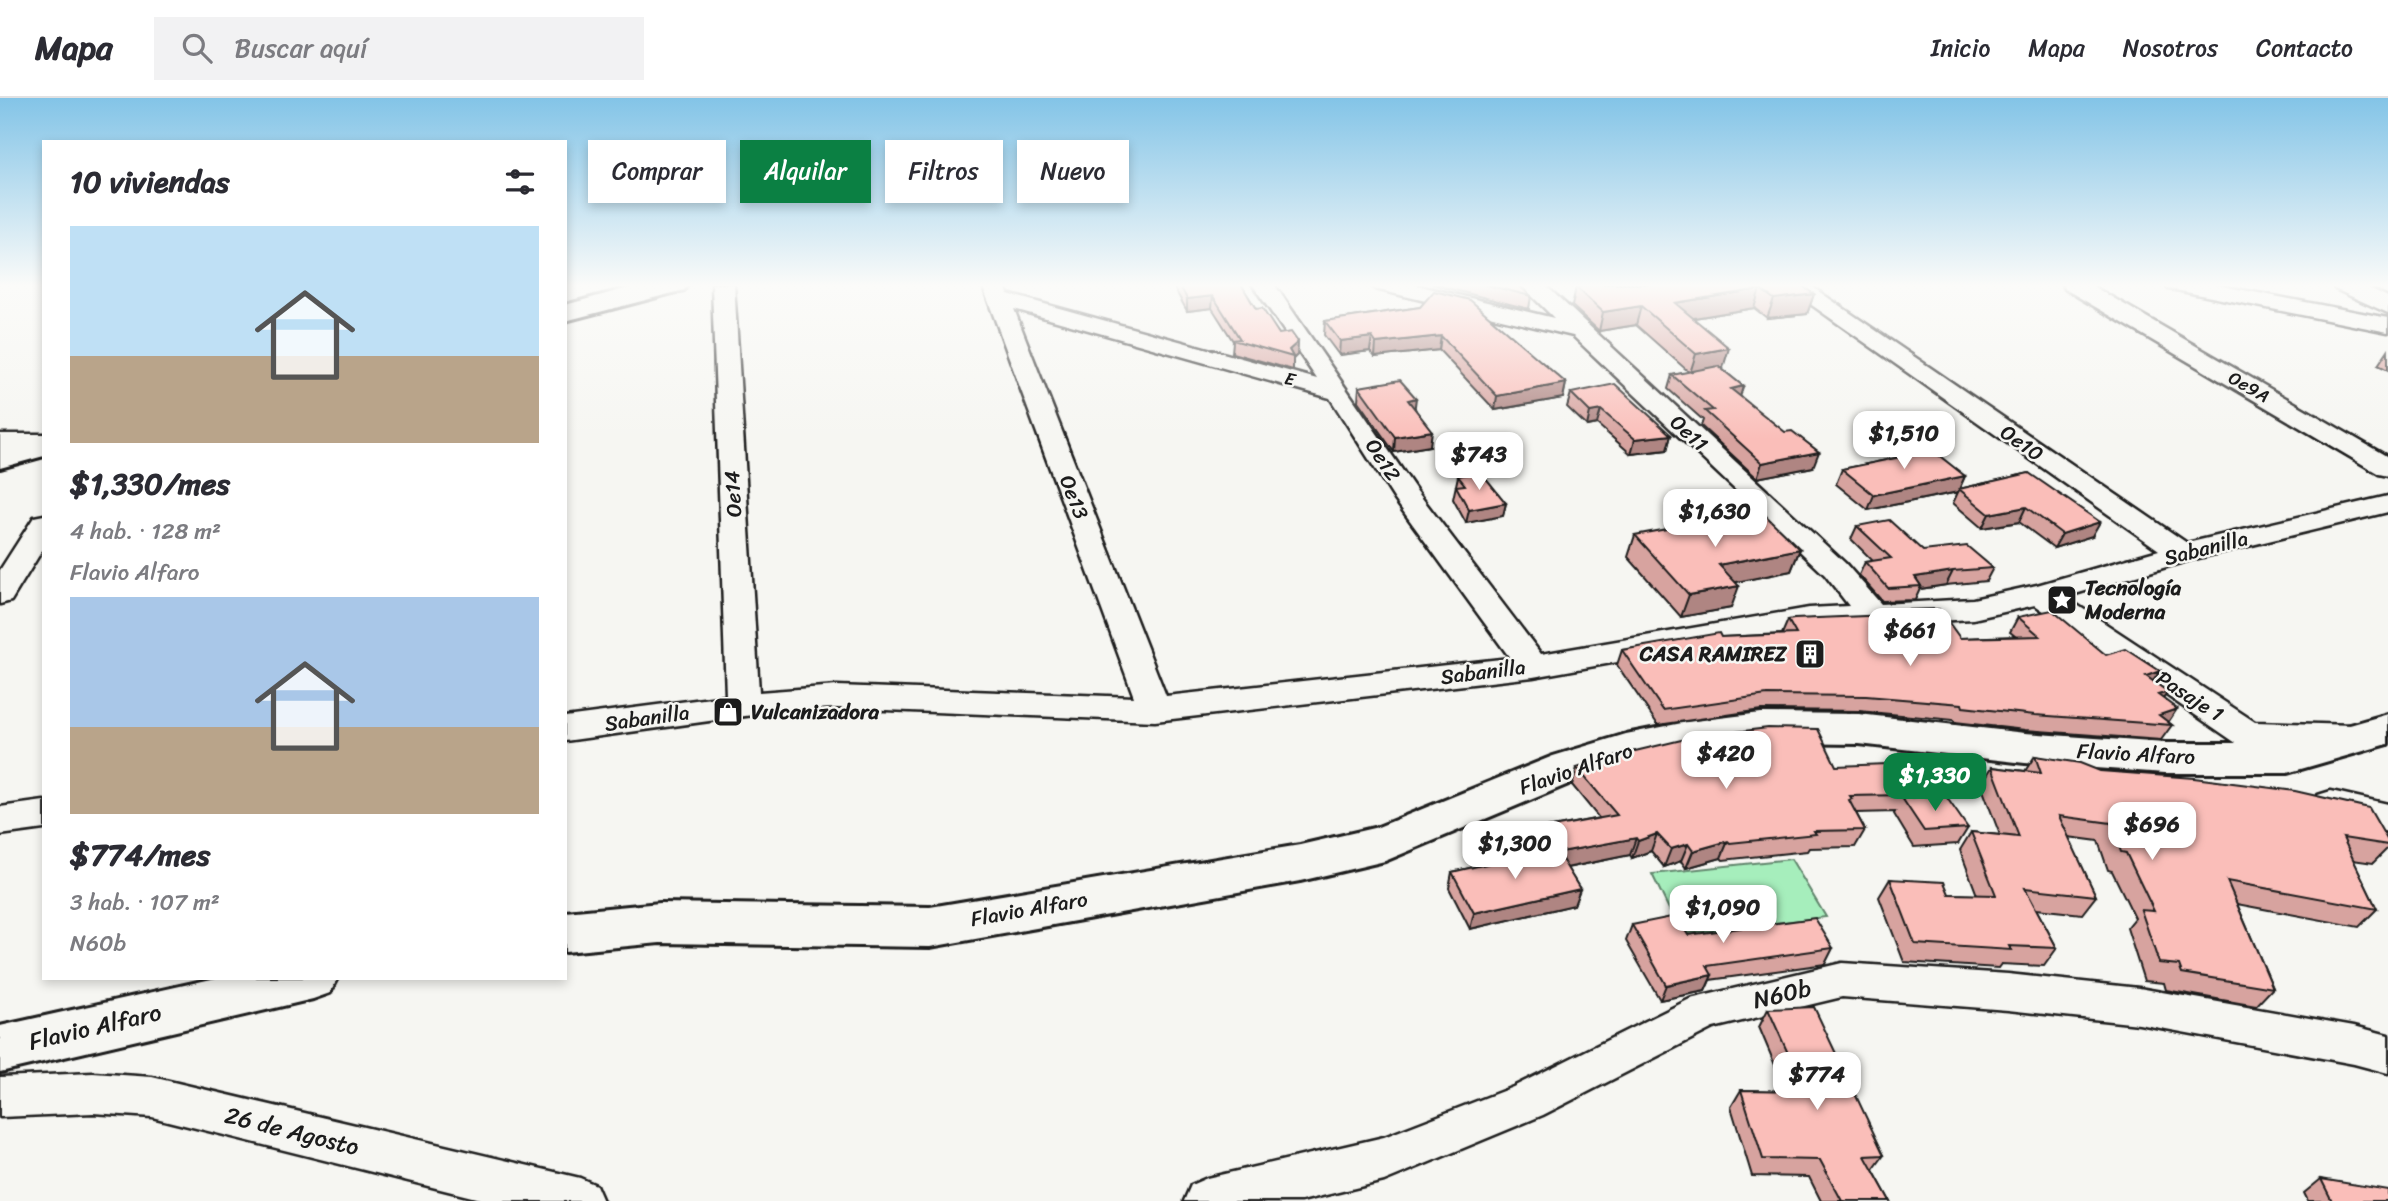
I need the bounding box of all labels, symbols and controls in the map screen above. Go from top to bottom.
search box [154,17,644,80]
text: Mapa [35,19,112,77]
text: Buscar aquí [234,25,367,71]
text: Inicio [1931,27,1990,69]
text: Mapa [2028,27,2085,69]
text: Nosotros [2123,27,2218,69]
text: Contacto [2256,27,2353,69]
icon: search [178,29,216,67]
chip: Comprar [588,140,726,203]
chip: Alquilar [740,140,871,203]
chip: Filtros [885,140,1003,203]
chip: Nuevo [1017,140,1129,203]
text: 10 viviendas [70,155,230,209]
icon: filters [501,163,539,201]
icon: home [242,272,368,398]
street label: E [1281,362,1300,396]
street label: Oe9A [2222,362,2276,412]
street label: Oe11 [1661,405,1717,461]
pin: $1,510 [1847,412,1961,471]
text: $1,510 [1869,413,1939,454]
street label: Oe10 [1992,414,2052,472]
street label: Oe12 [1355,431,1411,489]
pin: $743 [1438,432,1520,492]
text: $743 [1451,434,1507,475]
text: $1,330/mes [70,457,230,511]
street label: Oe13 [1048,469,1100,525]
street label: Oe14 [713,470,753,518]
pin: $1,630 [1658,490,1772,549]
text: $1,630 [1679,491,1751,532]
text: 4 hab. · 128 m² [70,511,221,552]
street label: Sabanilla [2160,519,2252,577]
text: Flavio Alfaro [70,552,200,593]
place label: Tecnología Moderna [2084,569,2182,631]
place icon: Tecnología Moderna [2045,583,2079,617]
pin: $661 [1869,608,1951,668]
text: $661 [1884,610,1936,651]
place label: CASA RAMIREZ [1639,635,1788,673]
building icon: CASA RAMIREZ [1793,637,1827,671]
icon: home [242,643,368,769]
street label: Sabanilla [1438,648,1528,696]
street label: Pasaje 1 [2148,660,2232,732]
street label: Sabanilla [602,693,692,743]
place label: Vulcanizadora [751,693,880,731]
shop icon: Vulcanizadora [711,695,745,729]
street label: Flavio Alfaro [1514,732,1638,806]
pin: $420 [1685,732,1767,791]
street label: Flavio Alfaro [2076,732,2196,776]
text: $420 [1697,733,1755,774]
pin: $1,330 [1878,754,1992,813]
text: $1,330 [1899,755,1971,796]
pin: $696 [2111,802,2193,862]
text: $696 [2124,804,2180,845]
pin: $1,300 [1458,822,1572,881]
text: $1,300 [1478,823,1552,864]
text: $774/mes [70,828,210,882]
street label: Flavio Alfaro [967,880,1091,938]
text: 3 hab. · 107 m² [70,882,220,923]
pin: $1,090 [1666,886,1780,945]
text: $1,090 [1686,887,1760,928]
text: N60b [70,923,126,964]
street label: N60b [1749,967,1815,1021]
street label: Flavio Alfaro [24,991,166,1063]
pin: $774 [1776,1052,1858,1112]
text: $774 [1789,1054,1845,1095]
street label: 26 de Agosto [220,1094,364,1168]

